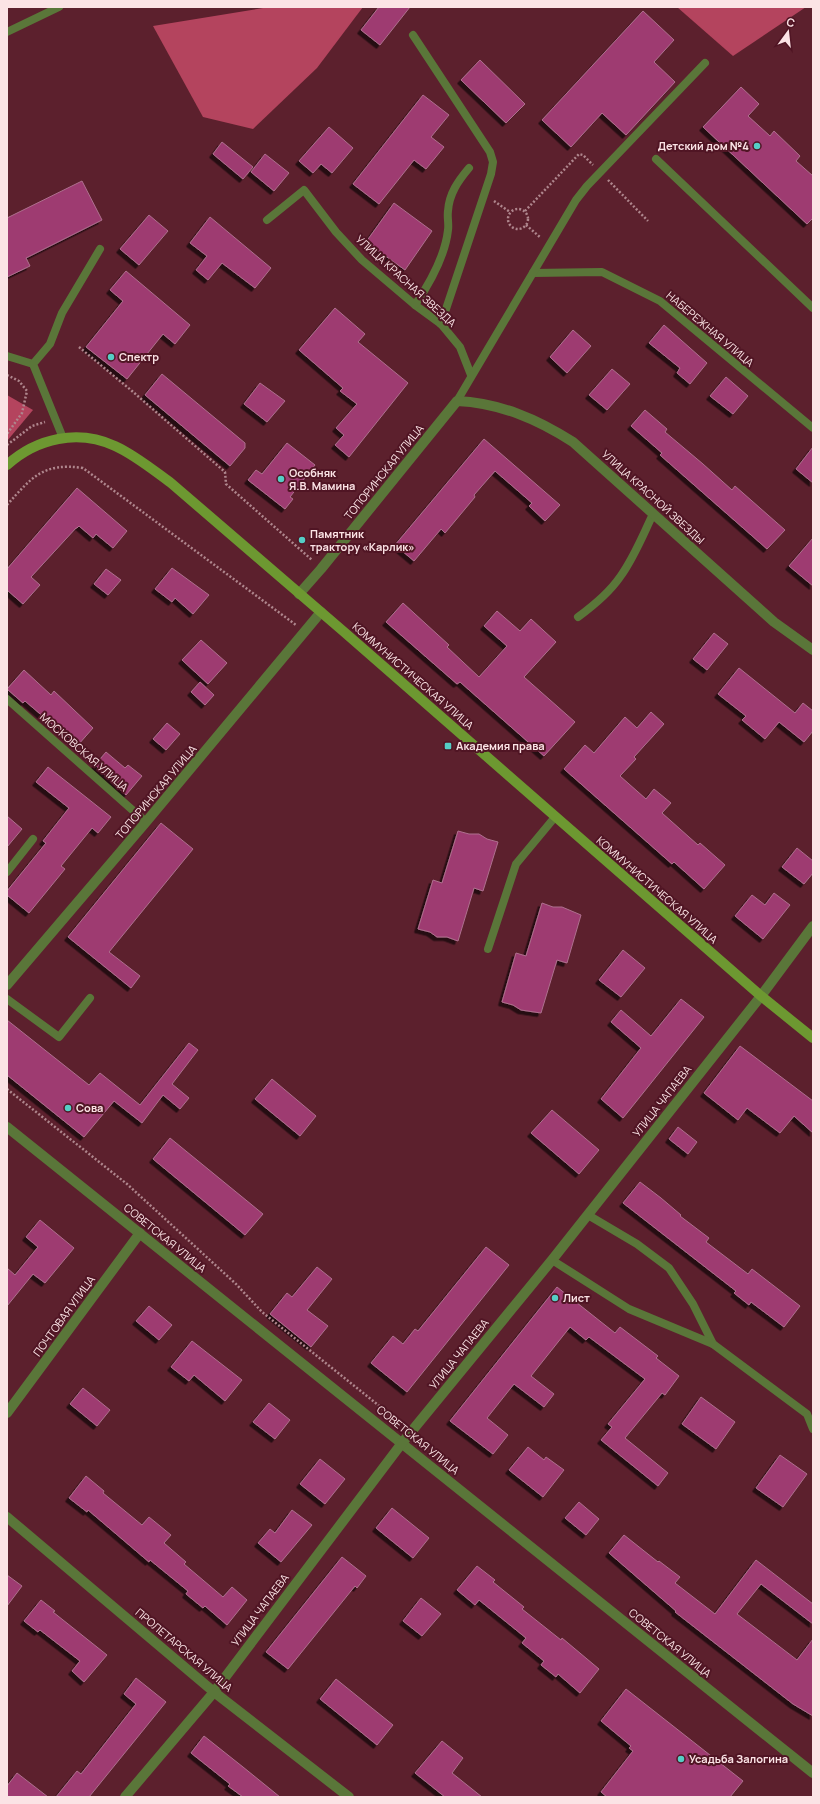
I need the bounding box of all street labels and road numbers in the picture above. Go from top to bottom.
street label: УЛИЦА КРАСНАЯ ЗВЕЗДА [353,231,460,330]
street label: НАБЕРЕЖНАЯ УЛИЦА [663,288,757,370]
street label: ТОПОРИНСКАЯ УЛИЦА [341,421,427,522]
street label: УЛИЦА КРАСНОЙ ЗВЕЗДЫ [599,446,708,547]
street label: КОММУНИСТИЧЕСКАЯ УЛИЦА [349,619,477,733]
street label: МОСКОВСКАЯ УЛИЦА [37,709,132,794]
street label: ТОПОРИНСКАЯ УЛИЦА [112,741,199,842]
street label: КОММУНИСТИЧЕСКАЯ УЛИЦА [593,833,721,947]
street label: УЛИЦА ЧАПАЕВА [629,1062,694,1140]
street label: СОВЕТСКАЯ УЛИЦА [121,1200,210,1276]
street label: ПОЧТОВАЯ УЛИЦА [29,1272,98,1359]
street label: УЛИЦА ЧАПАЕВА [425,1315,492,1392]
street label: СОВЕТСКАЯ УЛИЦА [374,1402,463,1478]
street label: УЛИЦА ЧАПАЕВА [227,1570,292,1649]
street label: ПРОЛЕТАРСКАЯ УЛИЦА [133,1604,236,1695]
street label: СОВЕТСКАЯ УЛИЦА [626,1605,715,1681]

